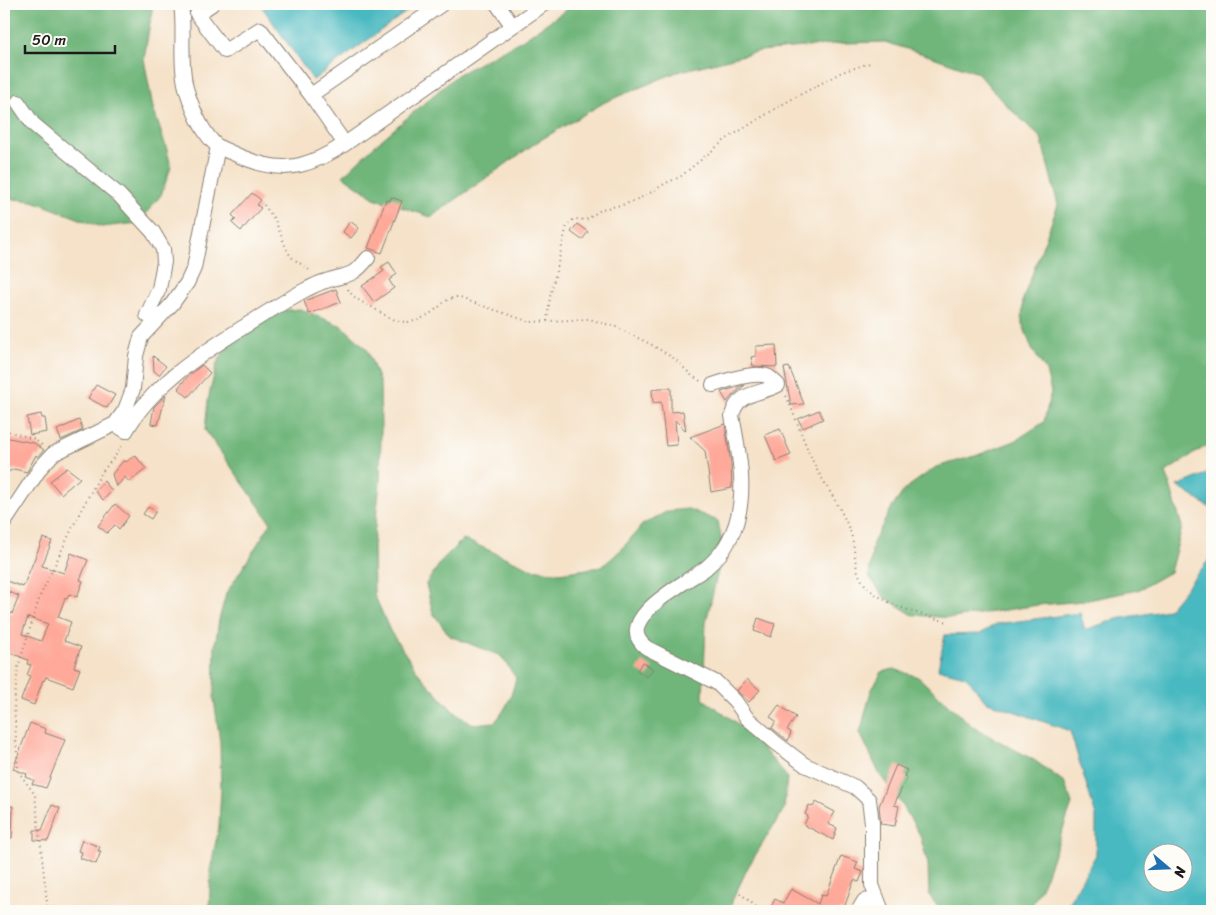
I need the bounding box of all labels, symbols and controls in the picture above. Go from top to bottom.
scale bar [25,22,115,54]
text: 50 m [32,27,67,53]
north arrow [1144,842,1194,892]
text: N [1166,862,1194,881]

